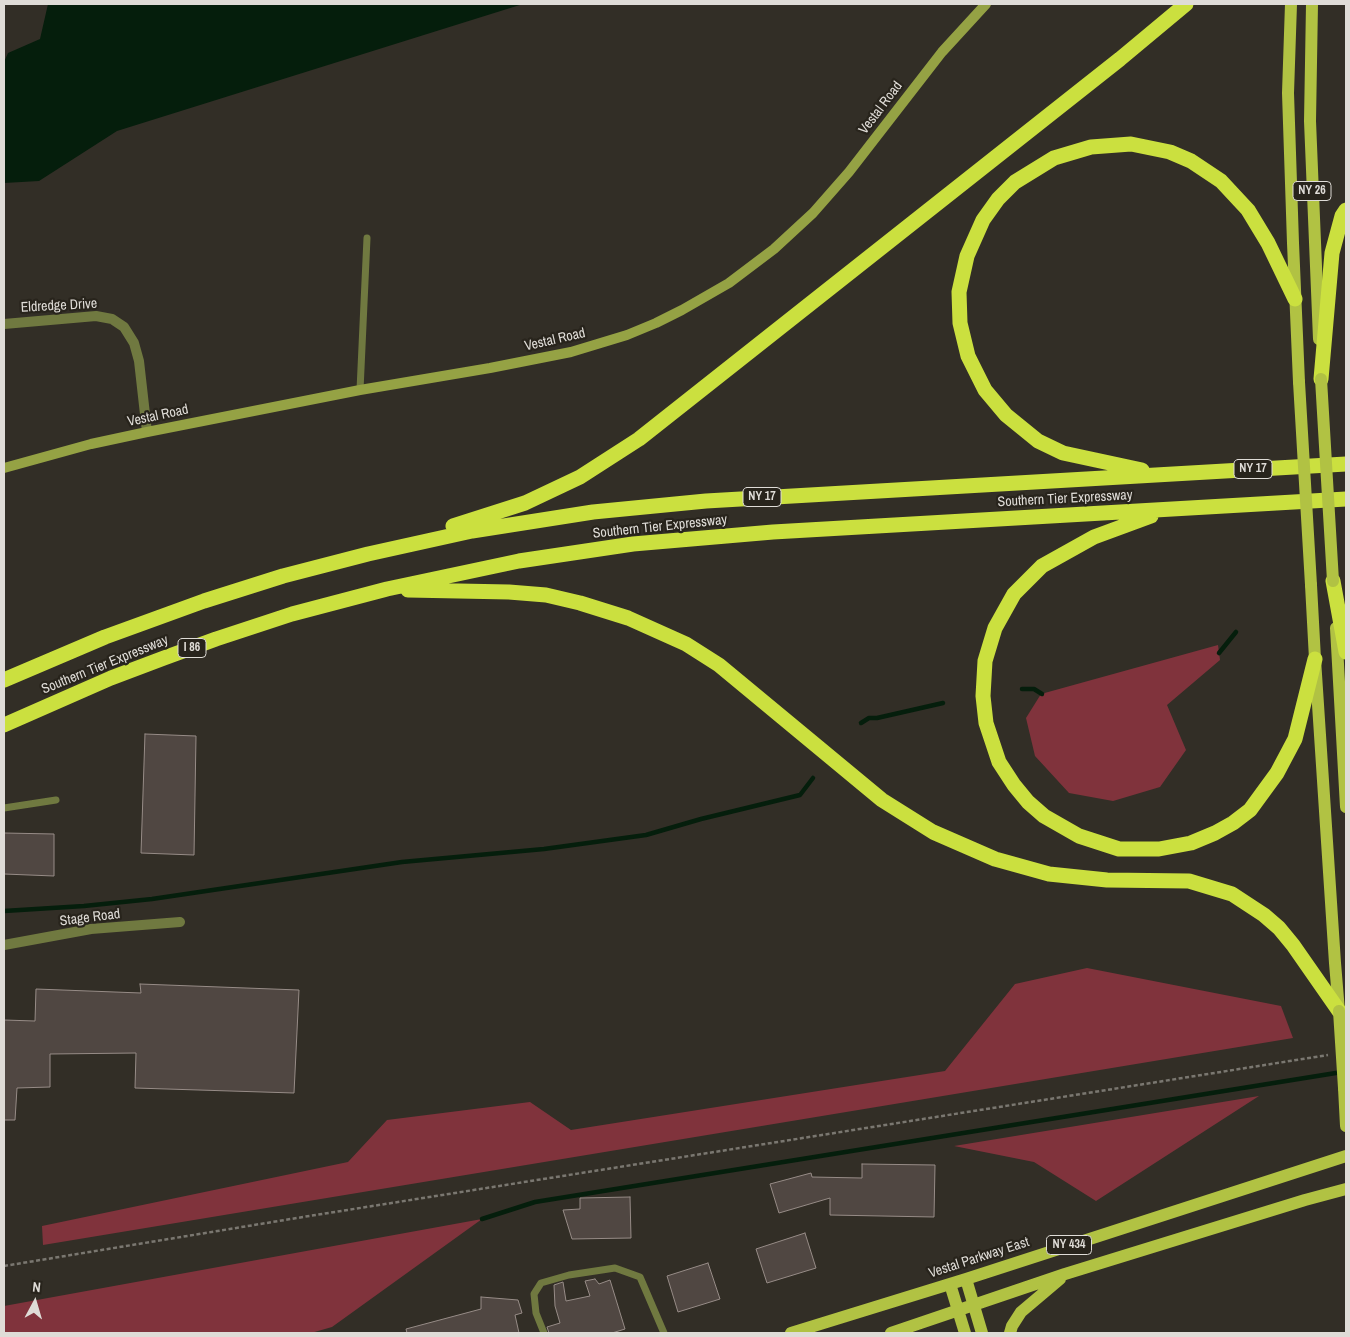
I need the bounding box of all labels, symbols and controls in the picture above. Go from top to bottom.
street label: Vestal Road [856,78,906,138]
road number: NY 26 [1293,182,1331,200]
street label: Eldredge Drive [20,296,98,316]
street label: Vestal Road [523,325,587,355]
street label: Vestal Road [126,401,190,431]
road number: NY 17 [1234,459,1272,478]
street label: Southern Tier Expressway [997,487,1133,511]
road number: NY 17 [743,488,781,507]
street label: Southern Tier Expressway [592,512,728,542]
street label: Southern Tier Expressway [39,632,171,698]
road number: I 86 [178,638,206,658]
street label: Stage Road [59,906,121,930]
street label: Vestal Parkway East [927,1234,1031,1282]
road number: NY 434 [1046,1236,1092,1254]
north arrow [10,1277,60,1327]
text: N [31,1278,42,1296]

